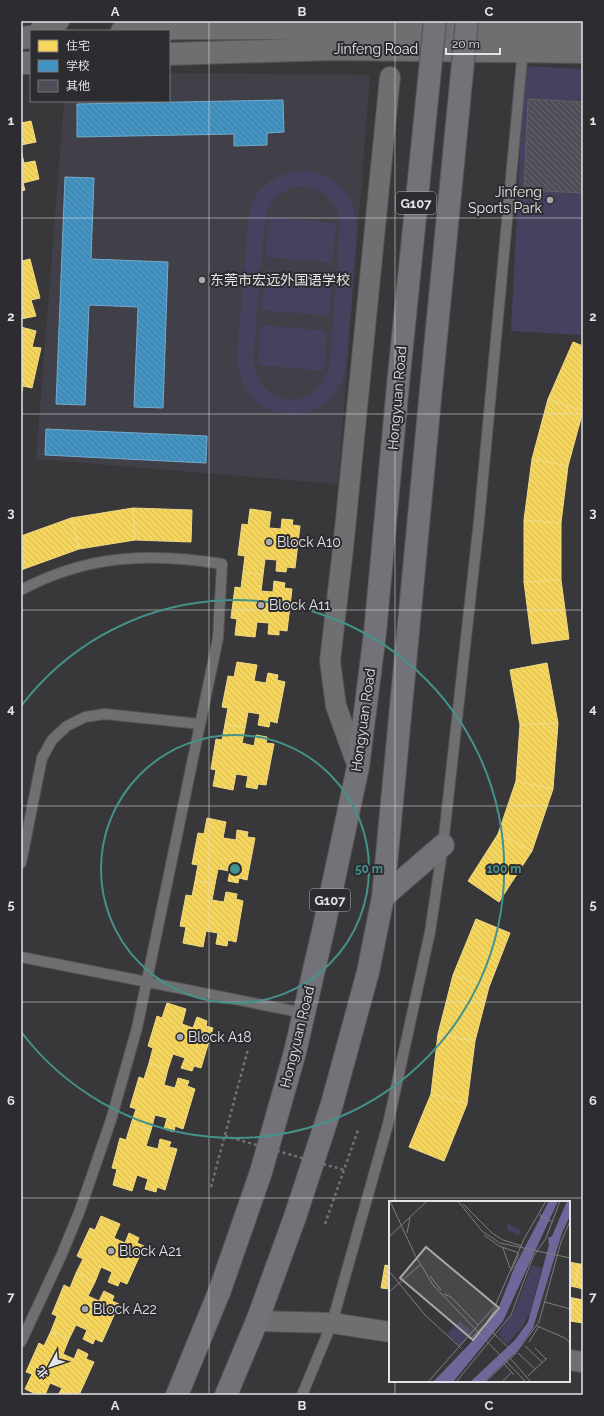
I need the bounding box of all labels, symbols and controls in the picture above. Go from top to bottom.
text: A [111,4,120,19]
text: B [298,4,307,19]
text: C [485,4,494,19]
legend [30,30,170,102]
scale bar [446,30,500,56]
text: 20 m [452,37,480,51]
text: 住宅 [66,39,90,53]
street label: Jinfeng Road [334,41,418,57]
text: 学校 [66,59,90,73]
text: 其他 [66,79,90,93]
text: 1 [8,113,15,128]
text: 1 [590,113,597,128]
place label: Jinfeng Sports Park [468,184,543,216]
road number: G107 [396,192,436,214]
marker: Jinfeng Sports Park [545,195,555,205]
place label: 东莞市宏远外国语学校 [210,272,350,288]
marker: 东莞市宏远外国语学校 [197,275,207,285]
text: 2 [7,309,15,324]
text: 2 [589,309,597,324]
street label: Hongyuan Road [384,345,410,451]
text: 3 [7,505,15,520]
text: 3 [589,505,597,520]
place label: Block A10 [277,534,341,550]
marker: Block A10 [264,537,274,547]
place label: Block A11 [269,597,330,613]
marker: Block A11 [256,600,266,610]
street label: Hongyuan Road [348,667,378,773]
text: 4 [7,701,15,716]
text: 4 [589,701,597,716]
centre of rings [228,862,242,876]
text: 50 m [355,862,383,876]
text: 100 m [487,862,521,876]
road number: G107 [310,889,350,911]
text: 5 [7,897,15,912]
text: 5 [589,897,597,912]
street label: Hongyuan Road [277,985,317,1089]
place label: Block A18 [188,1029,251,1045]
marker: Block A18 [175,1032,185,1042]
text: 6 [7,1093,15,1108]
text: 6 [589,1093,597,1108]
inset map [389,1201,570,1382]
place label: Block A21 [119,1243,181,1259]
marker: Block A21 [106,1246,116,1256]
text: 7 [7,1289,15,1304]
text: 7 [589,1289,597,1304]
place label: Block A22 [93,1301,157,1317]
marker: Block A22 [80,1304,90,1314]
north arrow [30,1346,70,1386]
text: 北 [34,1364,51,1380]
text: A [111,1398,120,1413]
text: B [298,1398,307,1413]
text: C [485,1398,494,1413]

